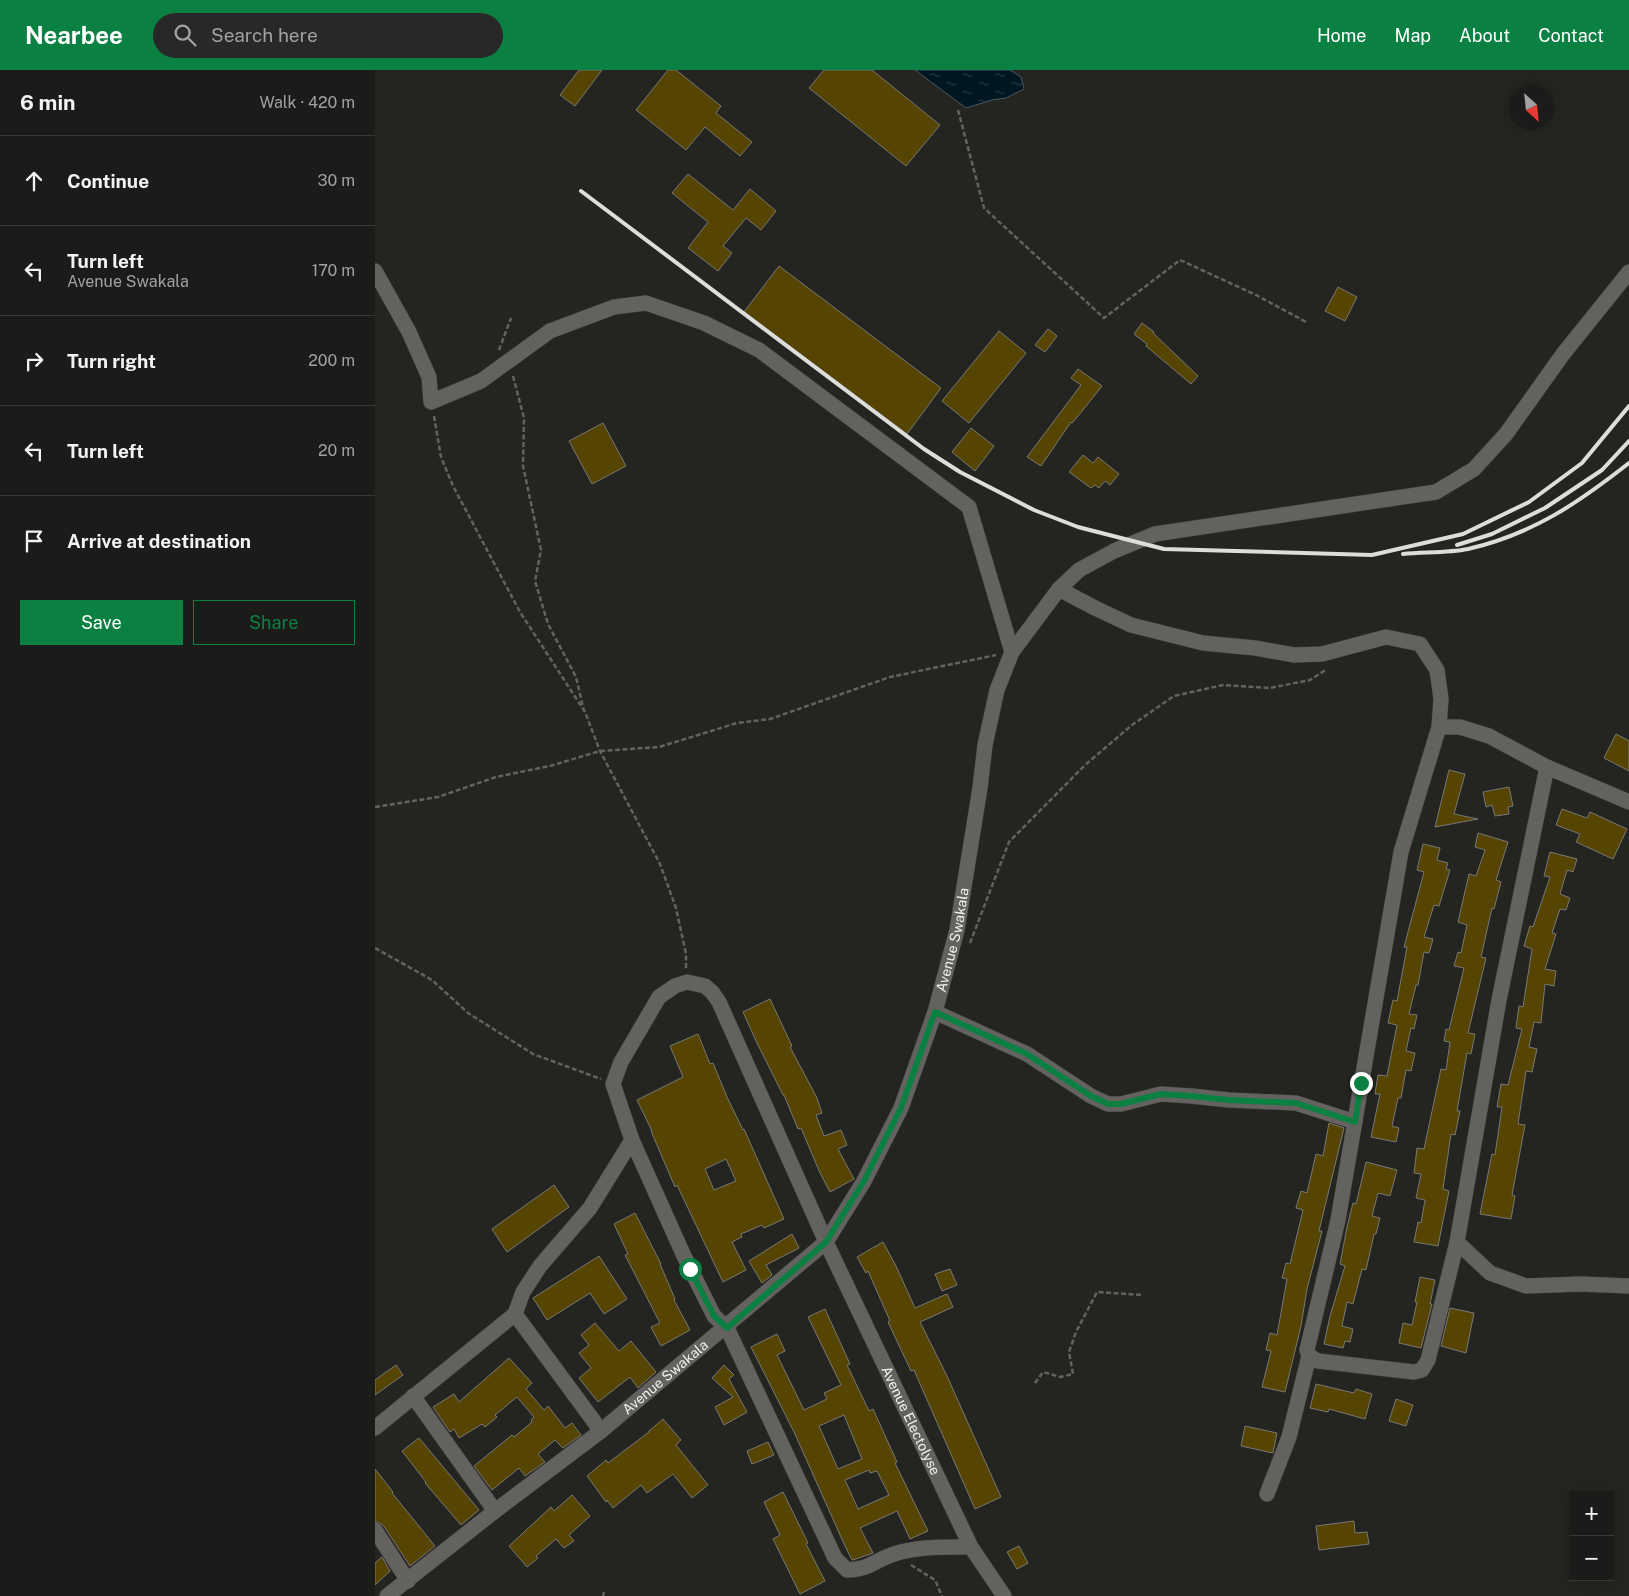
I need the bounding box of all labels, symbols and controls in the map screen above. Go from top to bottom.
search box [153,13,503,58]
text: Nearbee [25,21,123,49]
icon: search [171,21,199,49]
text: Search here [211,24,318,46]
text: Home [1317,25,1367,46]
text: Map [1395,25,1431,46]
text: About [1459,25,1510,46]
text: Contact [1538,25,1604,46]
north arrow [1509,85,1554,130]
text: 6 min [20,90,76,115]
text: Walk · 420 m [259,93,355,112]
icon: ahead [20,167,48,195]
text: Continue [67,170,149,192]
text: 30 m [318,171,355,190]
text: Turn left [67,250,144,272]
icon: left [20,257,48,285]
text: 170 m [312,261,355,280]
text: Avenue Swakala [67,272,189,291]
icon: right [20,347,48,375]
text: Turn right [67,350,156,372]
text: 200 m [308,351,355,370]
icon: left [20,437,48,465]
text: Turn left [67,440,144,462]
text: 20 m [318,441,355,460]
icon: arrive [20,527,48,555]
text: Arrive at destination [67,530,251,552]
button: Save [20,600,183,645]
button: Share [193,600,355,645]
street label: Avenue Swakala [933,886,972,994]
route end [1350,1072,1373,1095]
route start [679,1258,702,1281]
street label: Avenue Swakala [619,1337,711,1418]
street label: Avenue Electolyse [878,1364,944,1478]
map controls [1569,1491,1614,1581]
button: + [1569,1491,1614,1536]
button: − [1569,1536,1614,1581]

